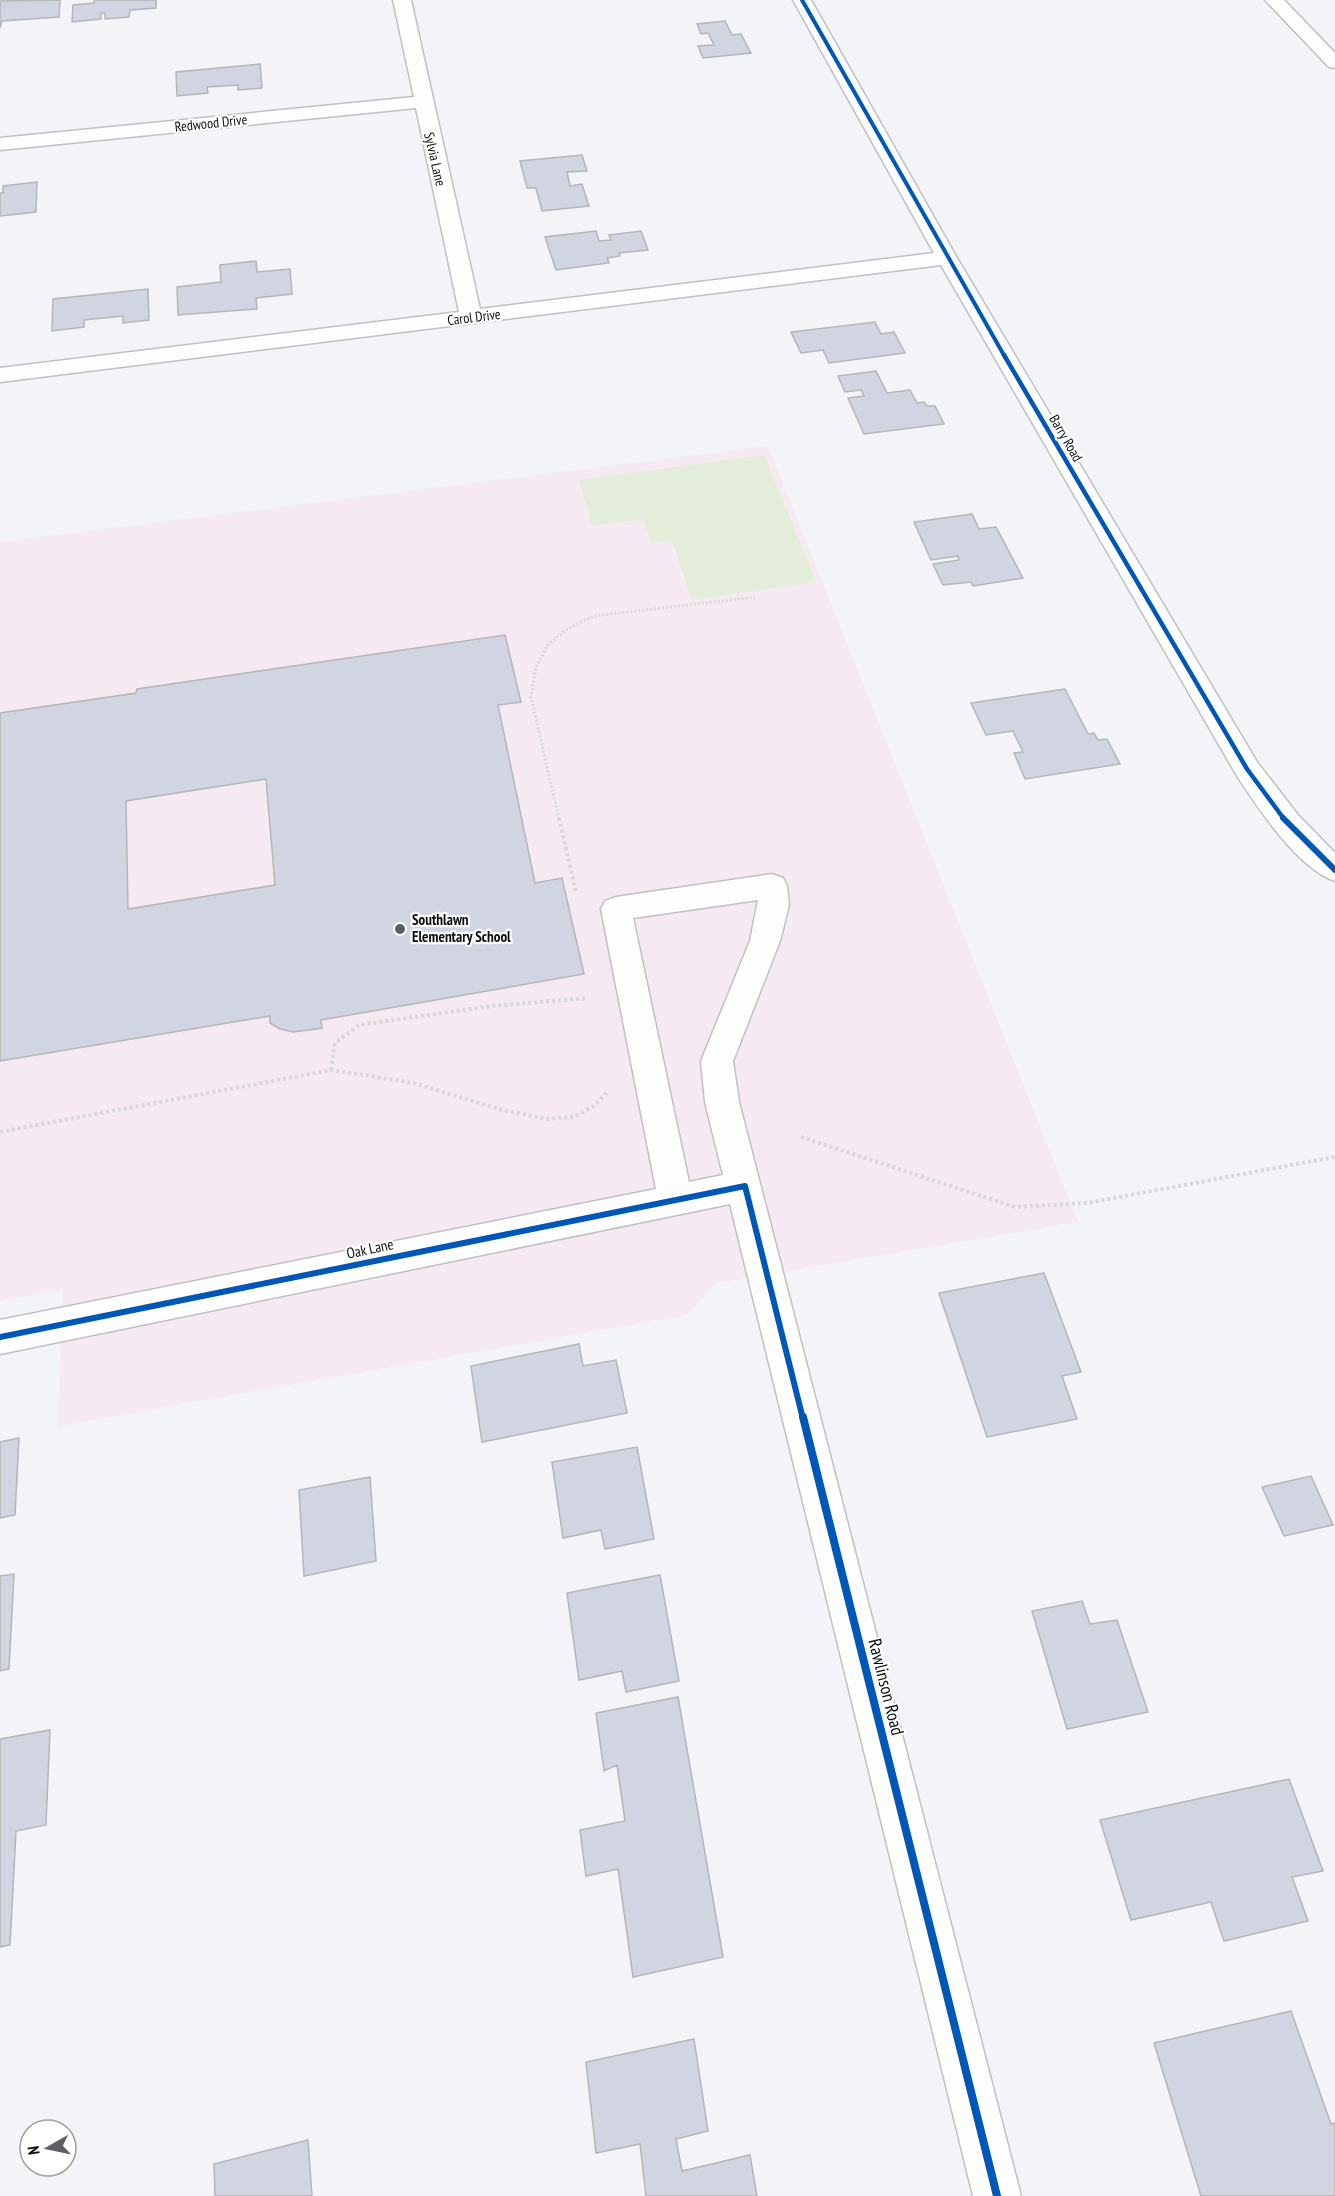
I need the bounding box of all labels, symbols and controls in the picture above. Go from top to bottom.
street label: Redwood Drive [174,110,248,136]
street label: Sylvia Lane [420,130,450,188]
street label: Carol Drive [446,305,502,329]
street label: Barry Road [1045,411,1087,465]
place label: Southlawn Elementary School [412,910,511,946]
marker: Southlawn Elementary School [393,922,407,936]
street label: Oak Lane [345,1234,395,1263]
street label: Rawlinson Road [863,1636,910,1738]
north arrow [18,2118,78,2178]
text: N [23,2145,44,2156]

